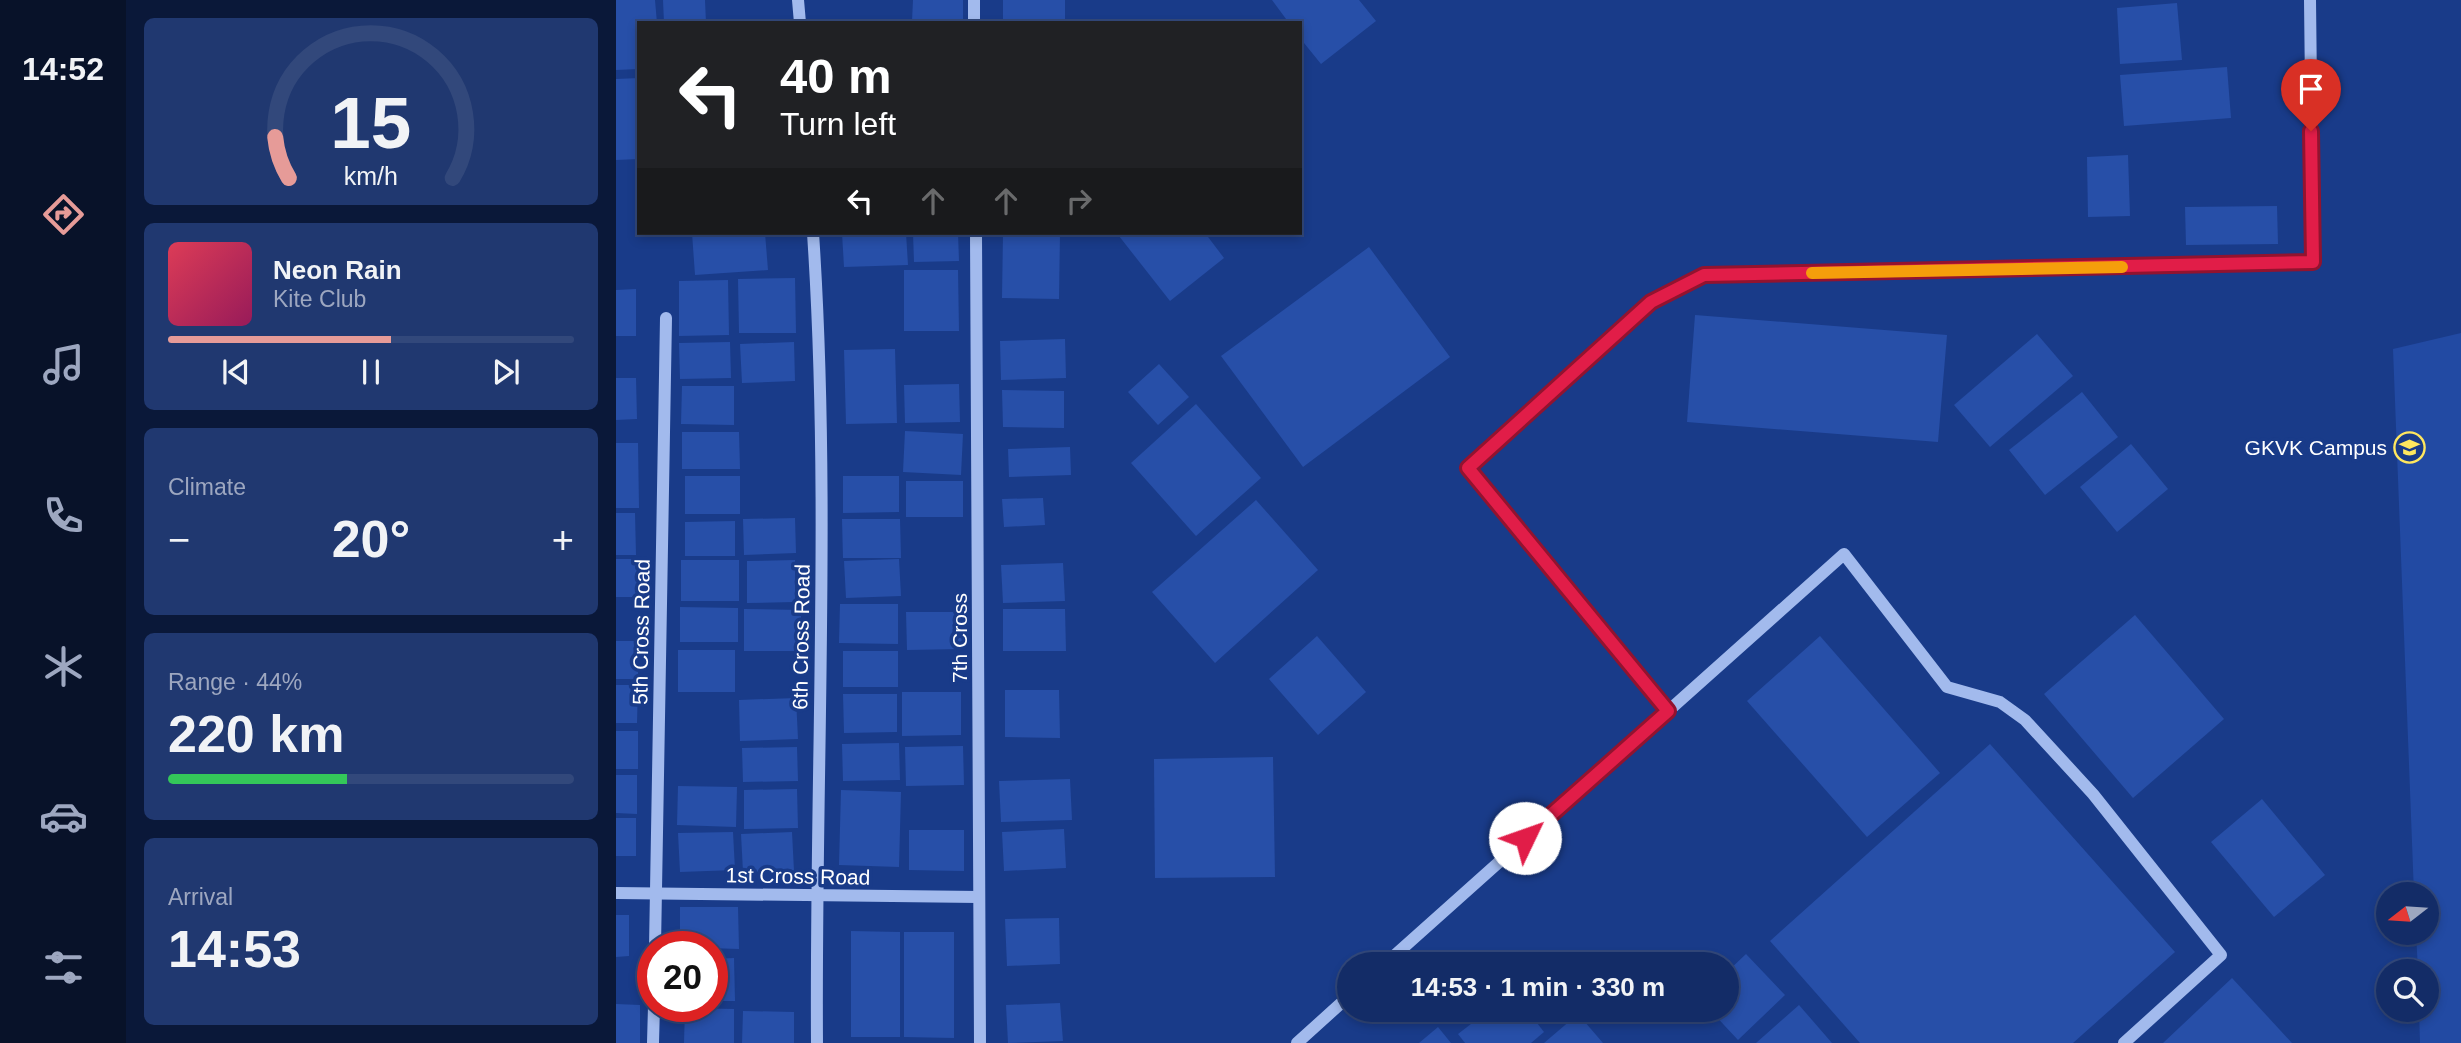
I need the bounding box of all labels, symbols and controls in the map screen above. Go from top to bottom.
icon: left [665,49,756,140]
text: 40 m [780,49,892,103]
text: 14:52 [22,51,104,87]
pin [2281,59,2341,131]
icon: arrive [2292,70,2330,108]
text: 15 [331,82,411,163]
text: Turn left [780,106,896,142]
text: km/h [344,161,398,189]
icon: left [841,182,879,220]
icon: ahead [914,182,952,220]
icon: ahead [987,182,1025,220]
icon: right [1060,182,1098,220]
icon: directions [39,190,88,239]
text: Neon Rain [273,255,402,285]
text: Kite Club [273,286,366,312]
icon: music [39,340,88,389]
icon: previous [217,353,255,391]
icon: pause [352,353,390,391]
icon: next [487,353,525,391]
school or university icon: GKVK Campus [2393,430,2427,464]
place label: GKVK Campus [2245,436,2387,459]
text: Climate [168,474,246,500]
icon: phone [39,491,88,540]
text: 20° [332,510,410,568]
text: − [168,519,190,561]
text: + [552,519,574,561]
street label: 5th Cross Road [628,559,654,705]
street label: 6th Cross Road [788,564,814,710]
street label: 7th Cross [948,593,971,683]
icon: climate [39,642,88,691]
text: Range · 44% [168,669,302,695]
text: 220 km [168,705,344,763]
icon: car [39,792,88,841]
position arrow [1488,801,1562,875]
street label: 1st Cross Road [725,863,871,889]
north arrow [2376,882,2440,945]
map controls [2376,882,2439,1022]
text: Arrival [168,884,233,910]
text: 14:53 [168,920,301,978]
speed limit sign: 20 [637,931,728,1022]
icon: filters [39,943,88,992]
button: search [2376,959,2439,1022]
text: 14:53 · 1 min · 330 m [1411,972,1665,1002]

